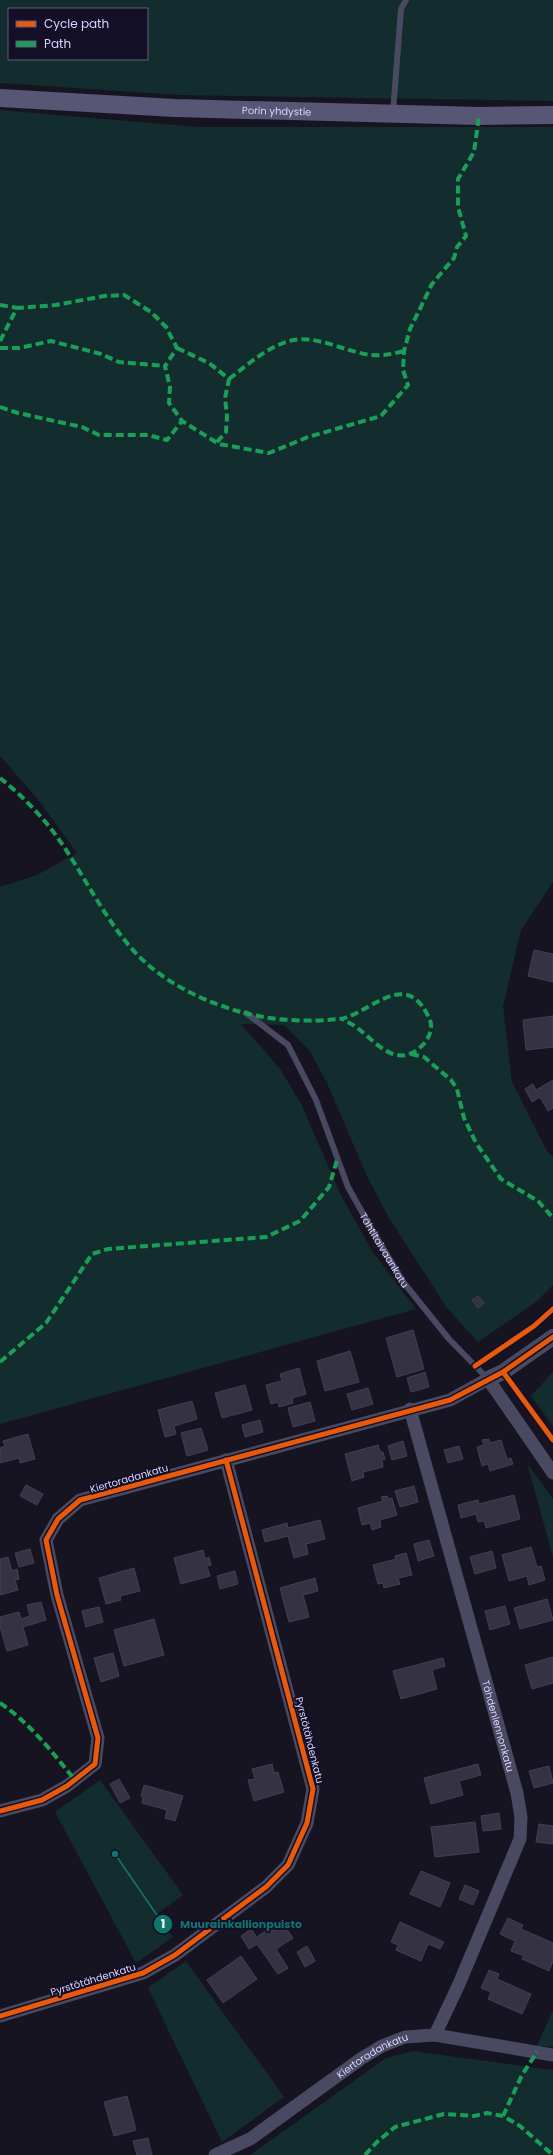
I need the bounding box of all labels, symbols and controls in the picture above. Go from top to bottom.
legend [8,8,148,60]
text: Cycle path [44,15,109,32]
text: Path [44,35,71,52]
street label: Porin yhdystie [242,103,312,120]
street label: Tähtitaivaankatu [356,1210,412,1291]
street label: Kiertoradankatu [88,1460,170,1497]
street label: Tähdenlennonkatu [478,1679,518,1773]
street label: Pyrstötähdenkatu [292,1695,328,1785]
callout: Muurainkallionpuisto [153,1913,310,1936]
text: 1 [161,1915,165,1932]
text: Muurainkallionpuisto [180,1916,302,1932]
street label: Pyrstötähdenkatu [49,1959,138,2000]
street label: Kiertoradankatu [333,2029,410,2082]

